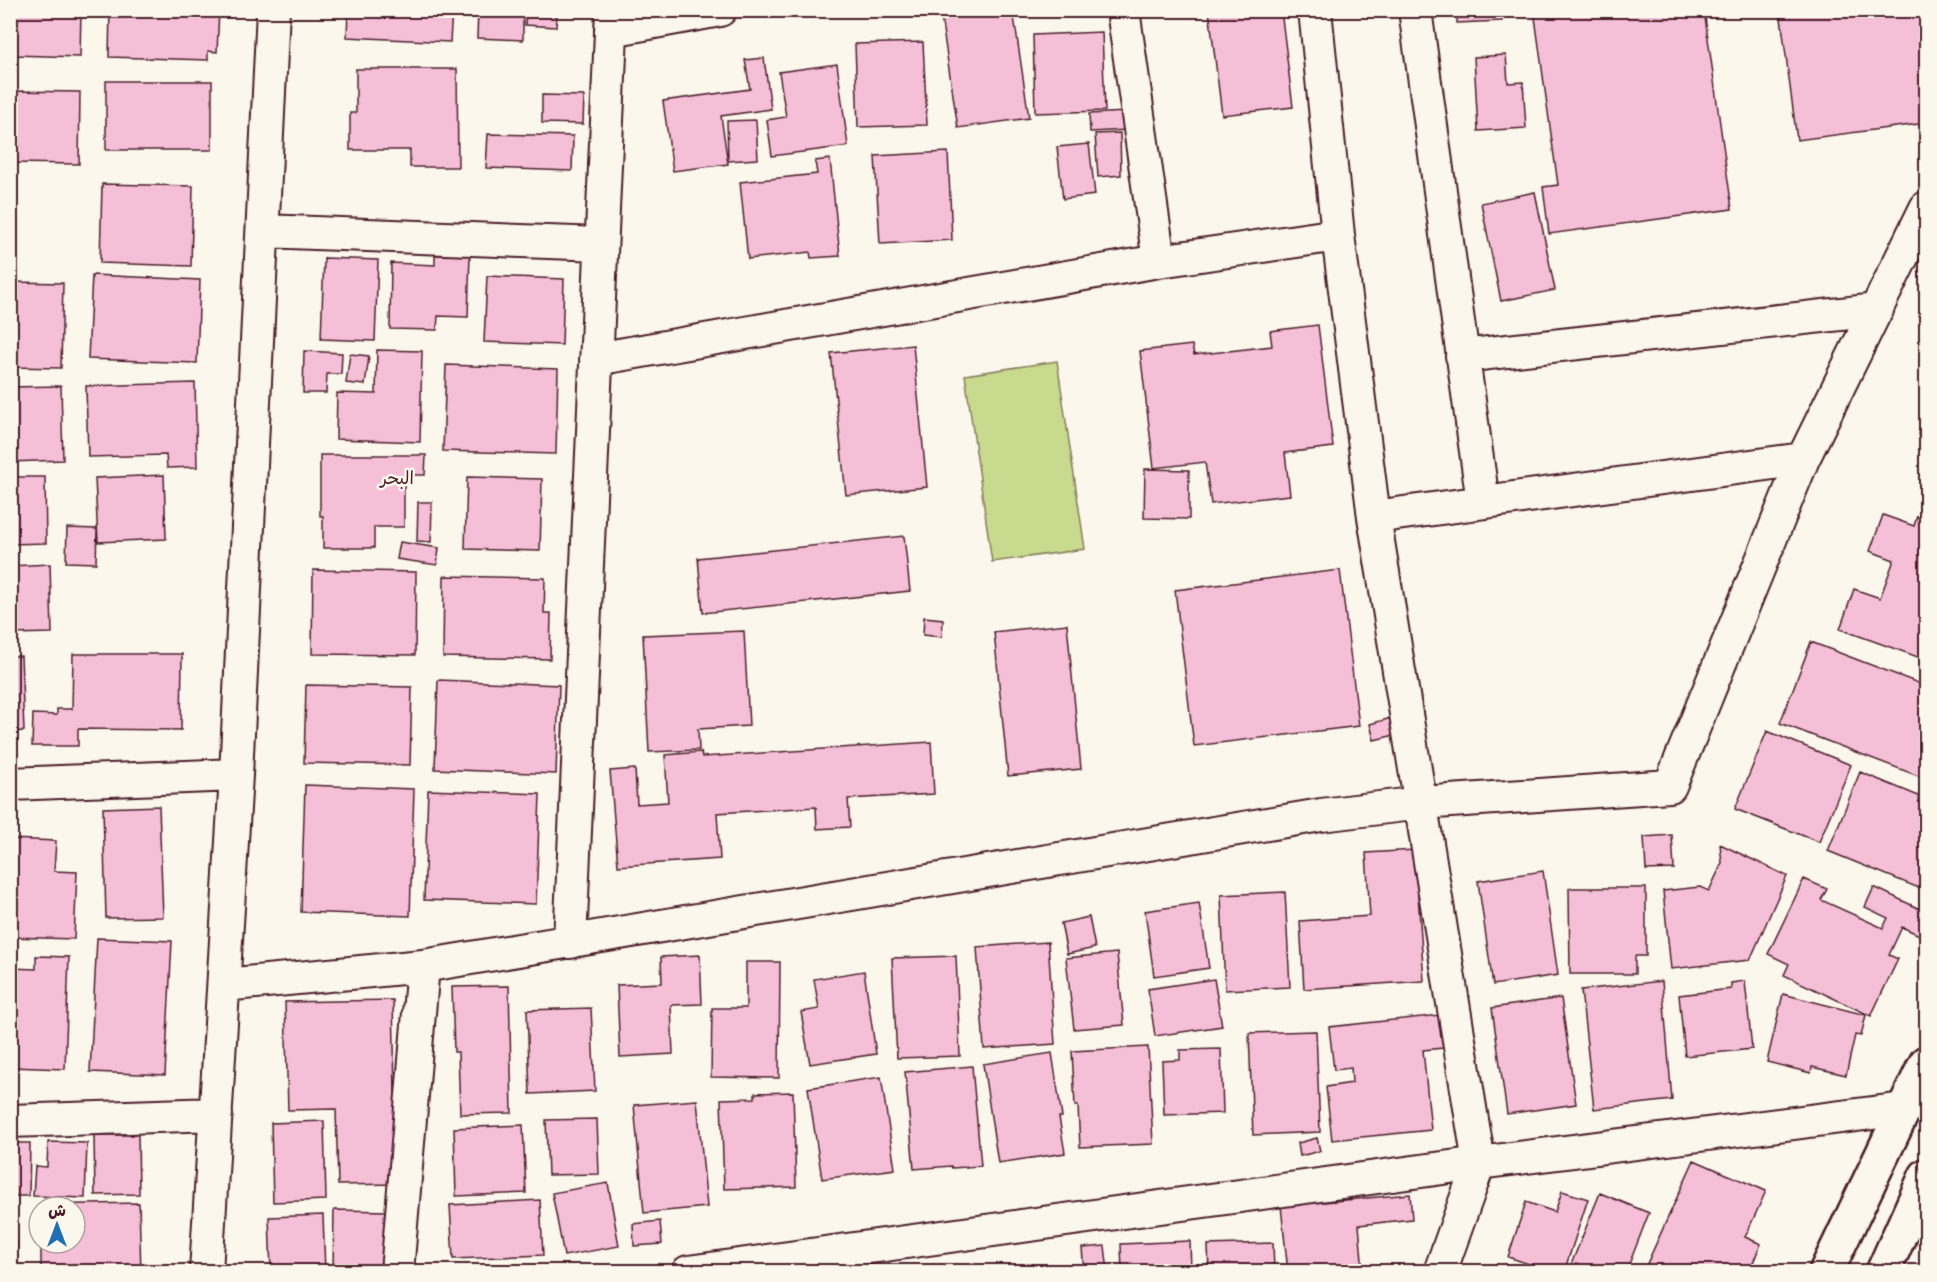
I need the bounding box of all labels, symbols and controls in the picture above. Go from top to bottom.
district label: البحر [378,468,414,489]
north arrow [27,1195,87,1255]
text: ش [48,1202,66,1221]

